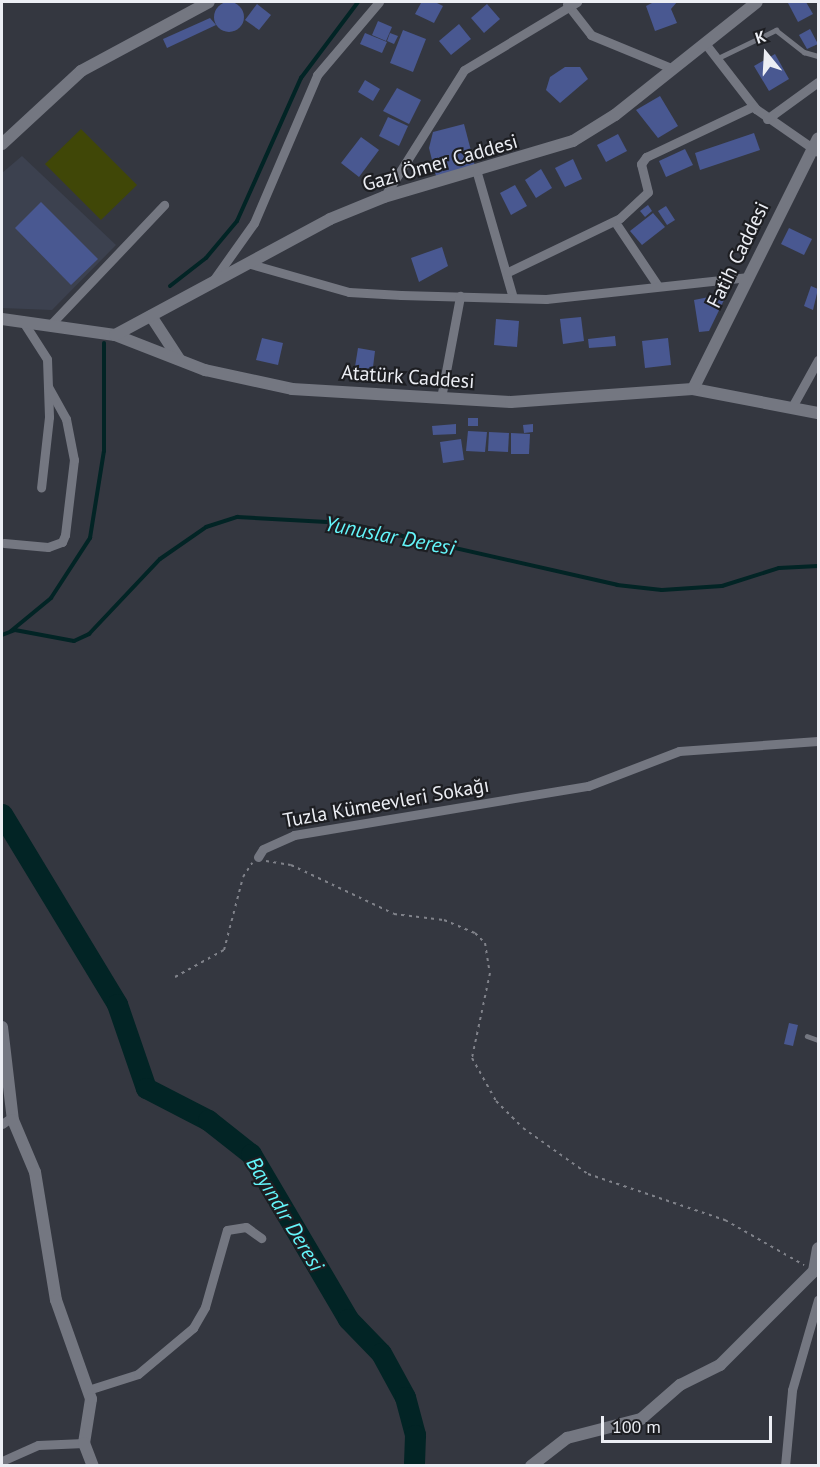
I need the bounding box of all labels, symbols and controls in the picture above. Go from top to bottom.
north arrow [736,24,796,84]
text: K [753,26,768,48]
street label: Gazi Ömer Caddesi [360,129,520,197]
street label: Fatih Caddesi [702,198,774,312]
street label: Atatürk Caddesi [340,360,476,394]
water label: Yunuslar Deresi [323,511,457,561]
street label: Tuzla Kümeevleri Sokağı [281,773,491,833]
water label: Bayındır Deresi [241,1152,329,1276]
scale bar [604,1404,775,1442]
text: 100 m [612,1415,661,1438]

